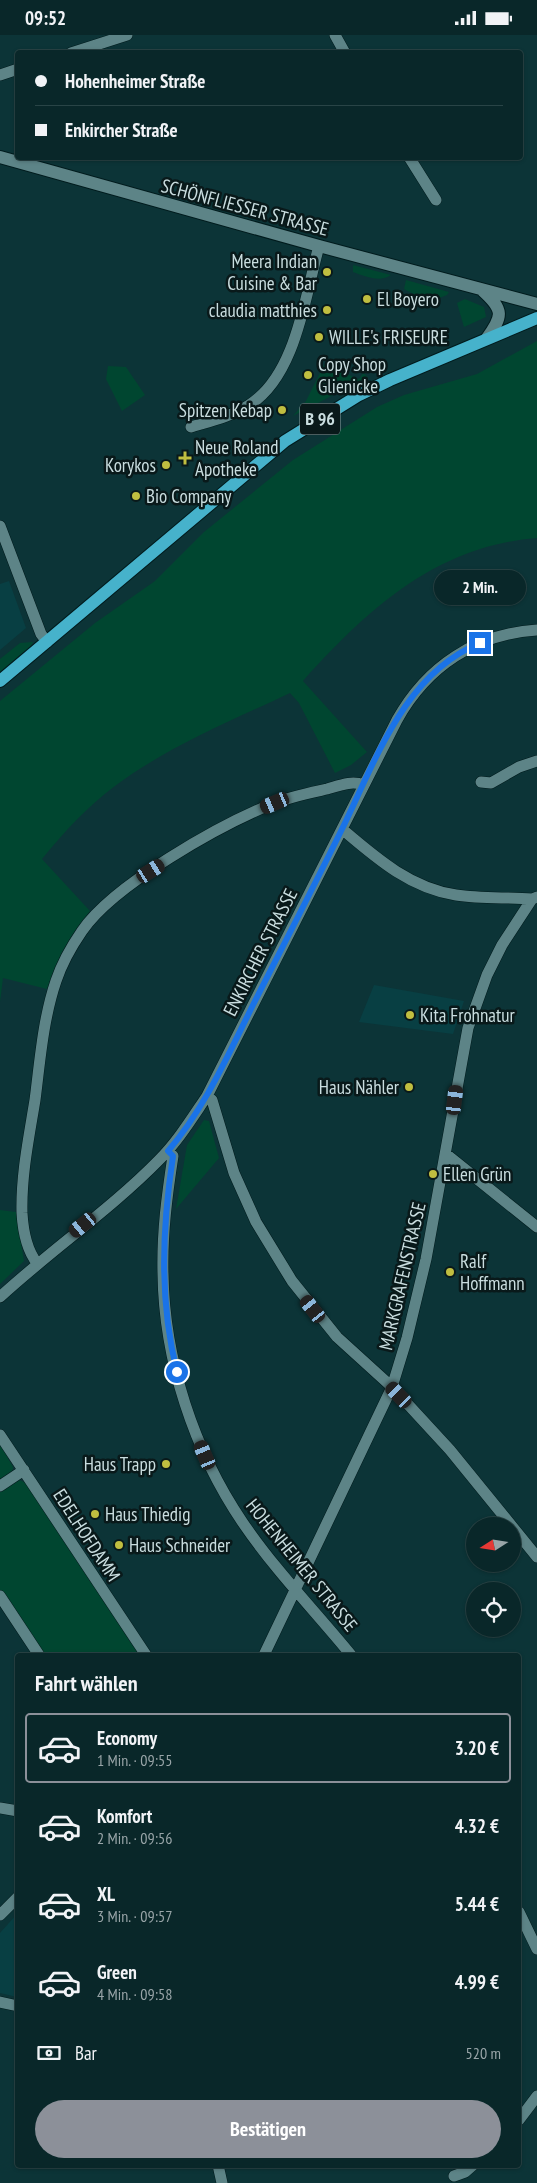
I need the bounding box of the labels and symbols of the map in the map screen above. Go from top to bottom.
street label: SCHÖNFLIESSER STRASSE [159,173,331,241]
place label: Meera Indian Cuisine & Bar [227,249,318,295]
marker: Meera Indian Cuisine & Bar [321,266,333,278]
place label: El Boyero [377,287,439,311]
marker: El Boyero [361,293,373,305]
place label: claudia matthies [209,298,317,322]
marker: claudia matthies [321,304,333,316]
place label: WILLE's FRISEURE [329,325,448,349]
marker: WILLE's FRISEURE [313,331,325,343]
place label: Copy Shop Glienicke [318,352,386,398]
marker: Copy Shop Glienicke [302,369,314,381]
place label: Spitzen Kebap [179,398,272,422]
road number: B 96 [300,403,340,434]
marker: Spitzen Kebap [276,404,288,416]
place label: Neue Roland Apotheke [195,435,278,481]
marker: Neue Roland Apotheke [179,452,191,464]
place label: Korykos [105,453,156,477]
marker: Korykos [160,459,172,471]
place label: Bio Company [146,484,232,508]
marker: Bio Company [130,490,142,502]
callout: 2 Min. [434,571,526,605]
route end [469,632,491,654]
car [258,790,291,816]
car [134,857,167,885]
street label: ENKIRCHER STRASSE [218,884,302,1020]
place label: Kita Frohnatur [420,1003,515,1027]
marker: Kita Frohnatur [404,1009,416,1021]
place label: Haus Nähler [319,1075,400,1099]
marker: Haus Nähler [403,1081,415,1093]
car [445,1084,464,1116]
place label: Ellen Grün [443,1162,511,1186]
marker: Ellen Grün [427,1168,439,1180]
street label: MARKGRAFENSTRASSE [373,1200,431,1352]
car [66,1210,99,1240]
place label: Ralf Hoffmann [460,1249,525,1295]
marker: Ralf Hoffmann [444,1266,456,1278]
car [297,1293,328,1325]
route start [166,1361,188,1383]
car [383,1379,414,1411]
car [192,1438,217,1472]
place label: Haus Trapp [84,1452,156,1476]
marker: Haus Trapp [160,1458,172,1470]
street label: EDELHOFDAMM [48,1484,126,1586]
street label: HOHENHEIMER STRASSE [241,1494,363,1636]
place label: Haus Thiedig [105,1502,190,1526]
marker: Haus Thiedig [89,1508,101,1520]
north arrow [466,1517,521,1573]
place label: Haus Schneider [129,1533,231,1557]
marker: Haus Schneider [113,1539,125,1551]

